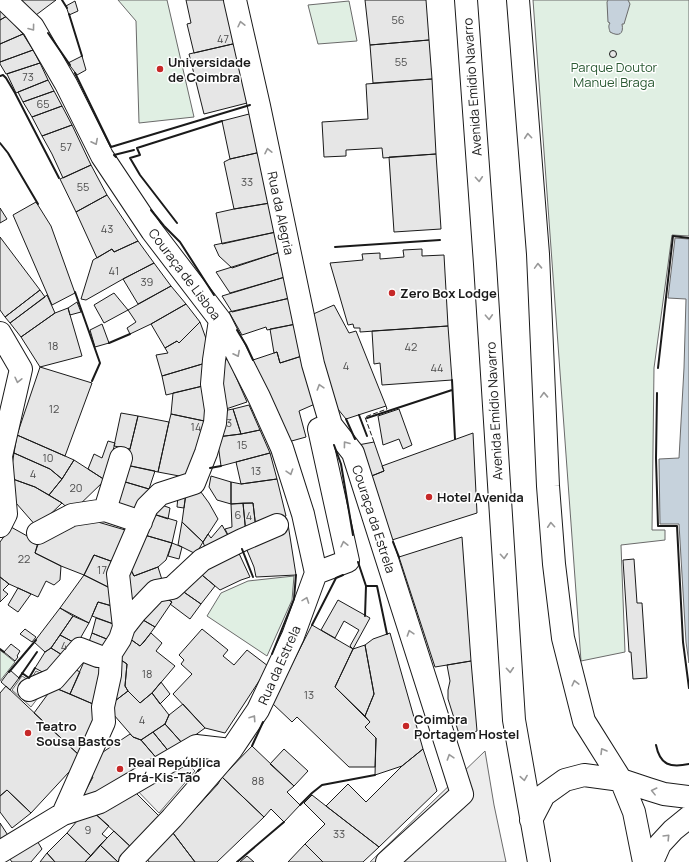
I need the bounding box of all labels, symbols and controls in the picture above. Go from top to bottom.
house number: 56 [391,12,405,27]
street label: Avenida Emídio Navarro [458,17,486,157]
one-way arrow [237,21,245,27]
one-way arrow [27,24,34,31]
house number: 47 [217,31,229,46]
place label: Universidade de Coimbra [168,53,251,86]
house number: 55 [395,54,407,69]
park label: Parque Doutor Manuel Braga [571,58,658,91]
marker: Universidade de Coimbra [155,64,165,74]
house number: 73 [22,69,34,84]
house number: 65 [36,96,50,111]
one-way arrow [524,133,533,139]
one-way arrow [90,138,98,145]
house number: 57 [60,139,72,154]
one-way arrow [265,148,273,154]
street label: Rua da Alegria [263,170,299,256]
house number: 33 [241,174,253,189]
one-way arrow [475,175,484,182]
house number: 55 [77,179,89,194]
house number: 43 [101,221,113,236]
street label: Couraça de Lisboa [145,225,225,323]
house number: 41 [109,263,119,278]
one-way arrow [534,263,543,269]
house number: 39 [141,274,154,289]
place label: Zero Box Lodge [400,284,497,302]
marker: Zero Box Lodge [387,288,397,298]
one-way arrow [484,314,493,320]
house number: 18 [48,338,58,353]
house number: 42 [405,339,417,354]
street label: Avenida Emídio Navarro [481,341,507,481]
one-way arrow [232,350,240,357]
house number: 4 [343,358,349,373]
house number: 44 [430,360,444,375]
one-way arrow [14,377,23,384]
one-way arrow [316,384,325,391]
one-way arrow [540,392,548,398]
house number: 12 [49,401,59,416]
house number: 3 [226,415,232,430]
house number: 14 [191,419,201,434]
house number: 15 [237,437,247,452]
one-way arrow [344,442,351,449]
house number: 10 [42,450,54,465]
house number: 13 [251,463,261,478]
street label: Couraça da Estrela [348,463,400,575]
house number: 4 [30,466,36,481]
one-way arrow [285,469,294,476]
house number: 20 [70,480,82,495]
place label: Hotel Avenida [437,488,524,506]
marker: Hotel Avenida [424,492,434,502]
house number: 6 [235,507,242,522]
house number: 4 [246,508,252,523]
one-way arrow [546,522,555,528]
one-way arrow [341,540,349,547]
house number: 22 [18,551,30,566]
one-way arrow [499,553,508,559]
house number: 17 [97,562,107,577]
one-way arrow [302,596,310,603]
street label: Rua da Estrela [253,622,305,708]
one-way arrow [406,630,415,637]
house number: 4 [61,638,67,653]
house number: 18 [142,666,152,681]
one-way arrow [506,667,515,673]
one-way arrow [571,680,580,687]
house number: 13 [304,687,314,702]
place label: Coimbra Portagem Hostel [414,710,520,743]
house number: 4 [139,712,145,727]
one-way arrow [248,715,256,722]
place label: Teatro Sousa Bastos [36,717,121,750]
marker: Coimbra Portagem Hostel [401,721,411,731]
marker: Teatro Sousa Bastos [23,728,33,738]
one-way arrow [600,748,607,755]
place label: Real República Prá-Kis-Tão [128,753,221,786]
one-way arrow [446,753,455,760]
marker: Real República Prá-Kis-Tão [115,764,125,774]
house number: 88 [252,773,264,788]
one-way arrow [519,775,527,781]
one-way arrow [651,787,658,796]
house number: 9 [85,822,92,837]
house number: 33 [333,826,345,841]
one-way arrow [662,834,670,842]

